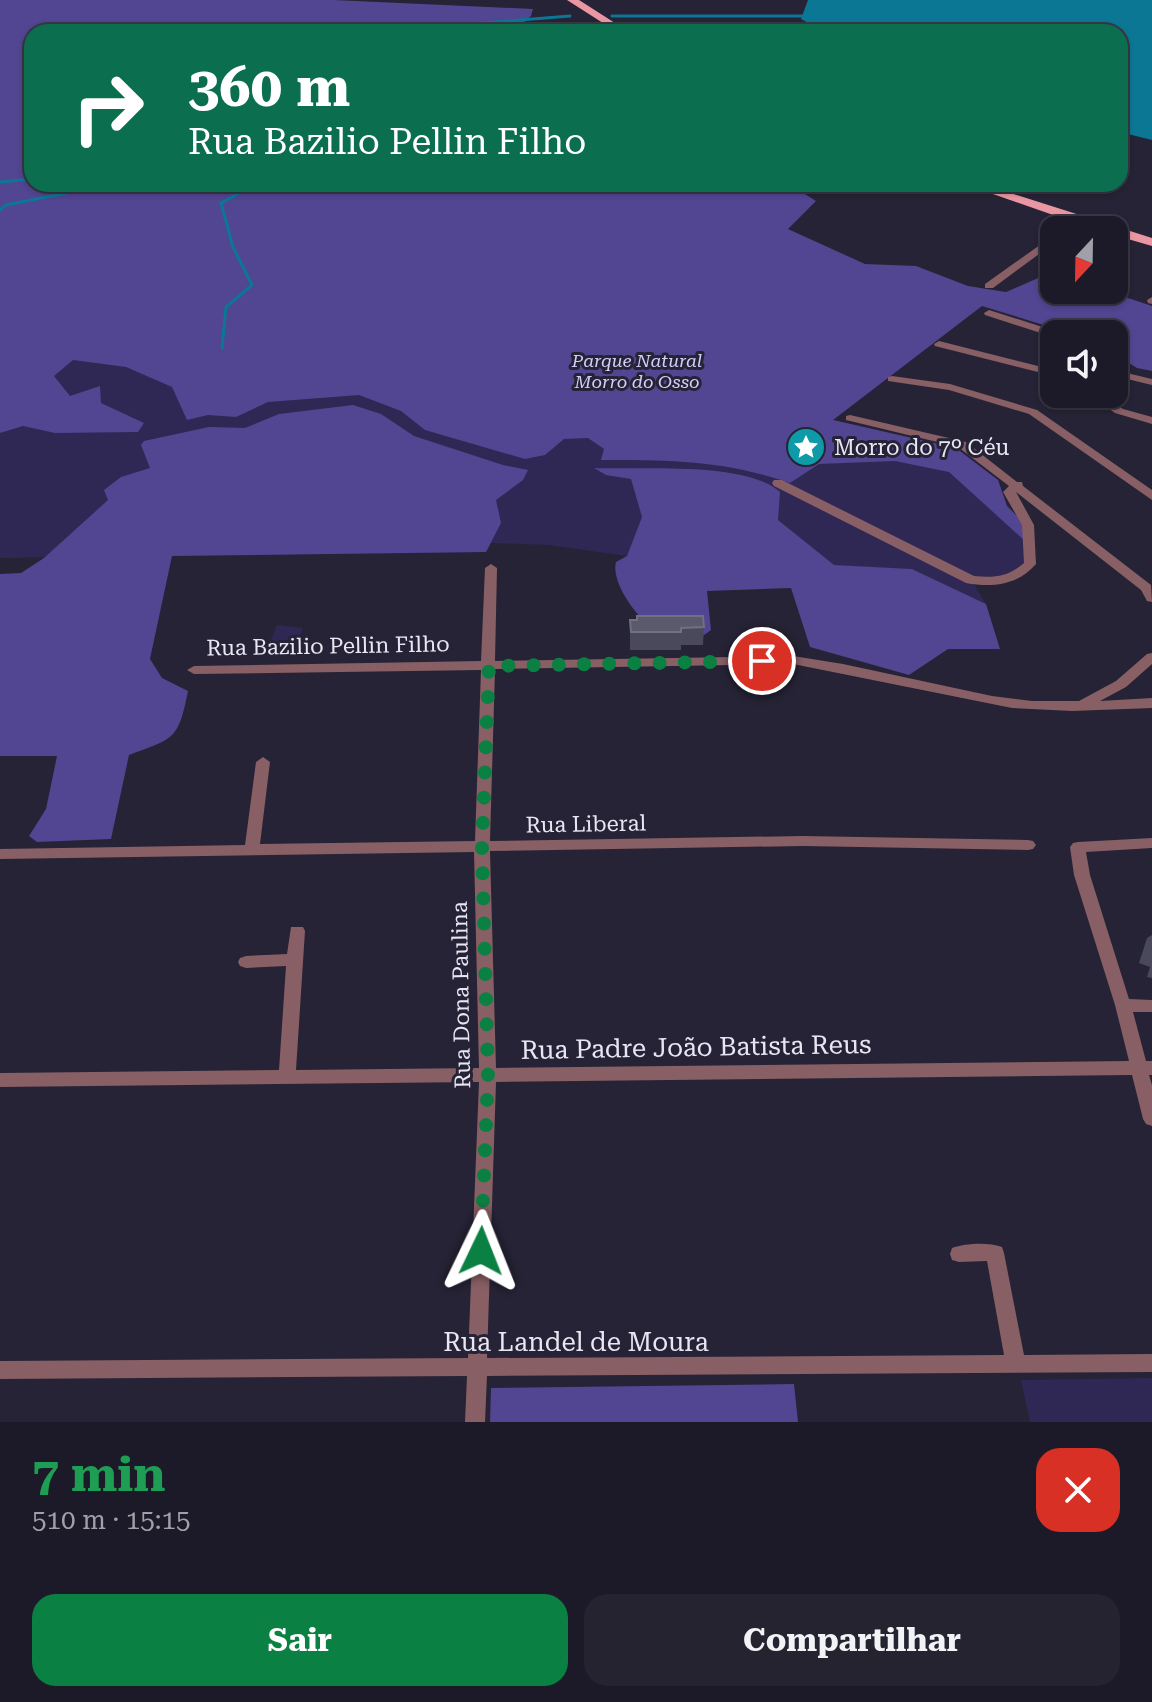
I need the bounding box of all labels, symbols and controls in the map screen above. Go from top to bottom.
text: 360 m [188,54,350,120]
icon: right [56,56,160,160]
text: Rua Bazilio Pellin Filho [188,121,586,163]
north arrow [1040,216,1128,304]
map controls [1040,216,1128,408]
button: sound [1040,320,1128,408]
park label: Parque Natural Morro do Osso [571,350,702,392]
place icon: Morro do 7º Céu [785,426,827,468]
place label: Morro do 7º Céu [834,435,1010,460]
pin [728,627,796,695]
street label: Rua Bazilio Pellin Filho [206,631,450,661]
icon: arrive [740,639,784,683]
street label: Rua Liberal [526,810,647,838]
street label: Rua Dona Paulina [447,901,475,1089]
street label: Rua Padre João Batista Reus [520,1029,872,1065]
position arrow [439,1209,523,1293]
street label: Rua Landel de Moura [443,1327,709,1357]
text: 7 min [32,1447,165,1503]
button: close [1036,1448,1120,1532]
text: 510 m · 15:15 [32,1505,191,1535]
button: Sair [32,1594,568,1686]
button: Compartilhar [584,1594,1120,1686]

